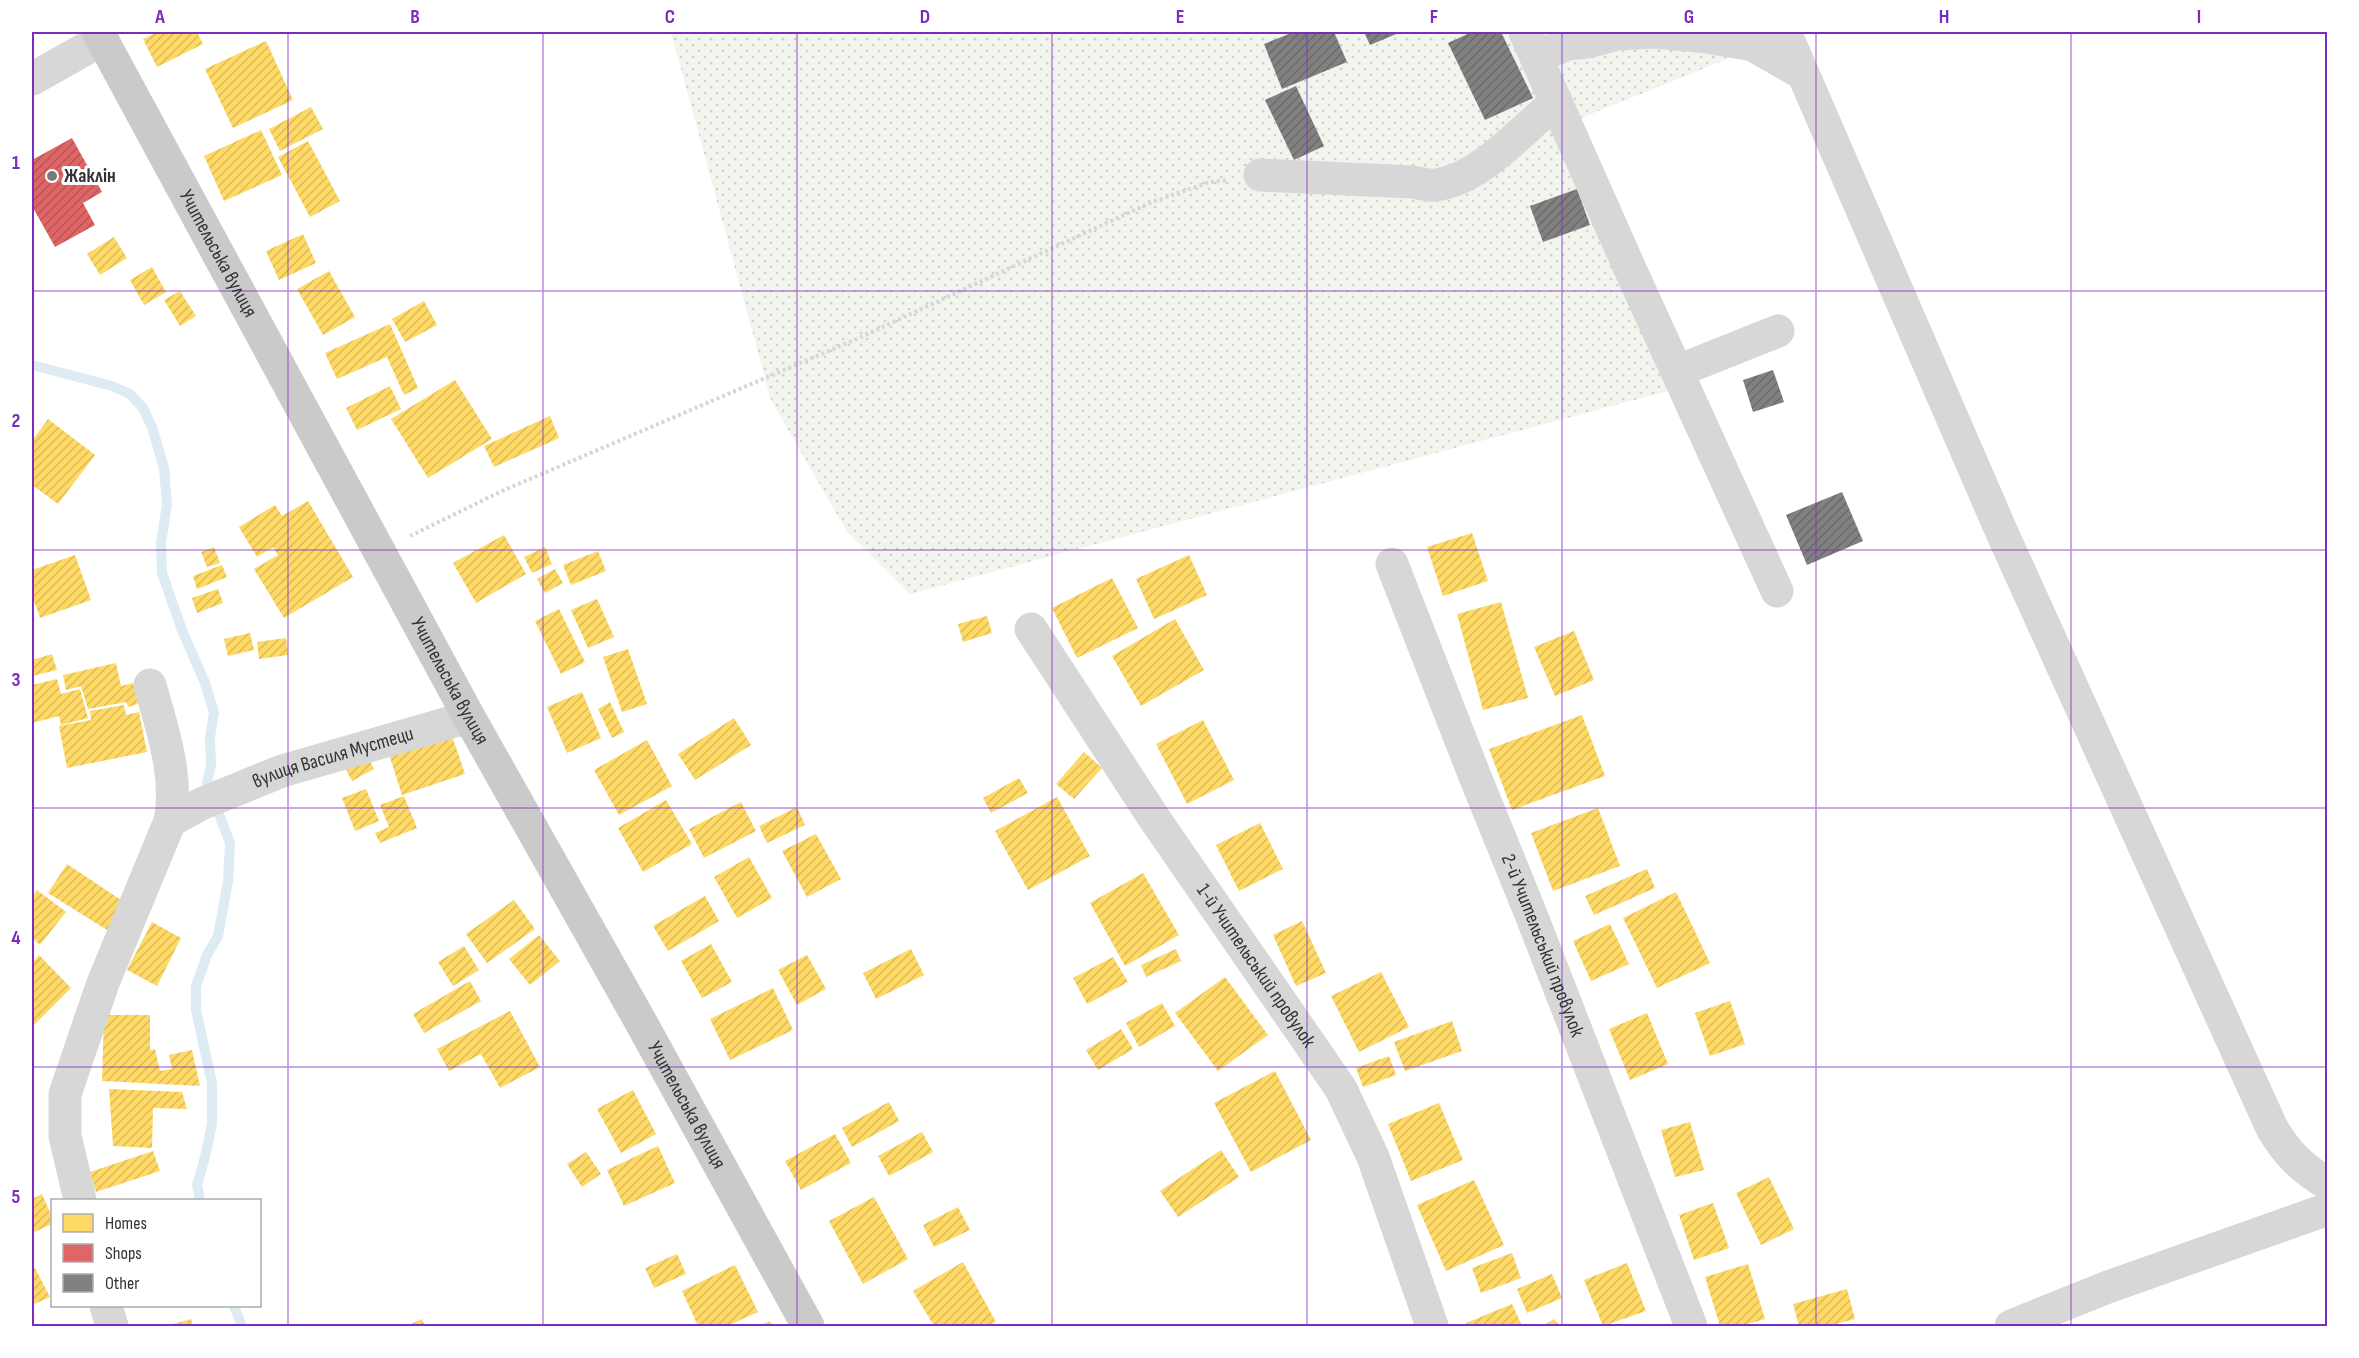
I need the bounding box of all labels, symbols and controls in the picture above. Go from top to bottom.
text: A [154,5,165,29]
text: B [410,5,420,29]
text: C [665,5,675,29]
text: D [920,5,930,29]
text: E [1176,5,1184,29]
text: F [1430,5,1438,29]
text: G [1684,5,1694,29]
text: H [1939,5,1949,29]
text: I [2197,5,2201,29]
text: 1 [12,151,20,175]
place label: Жаклін [64,164,116,188]
marker: Жаклін [45,169,59,183]
street label: Учительська вулиця [174,186,262,322]
text: 2 [12,409,20,433]
street label: Учительська вулиця [405,613,494,749]
text: 3 [12,668,21,692]
street label: вулиця Василя Мустеци [249,722,416,794]
street label: 2-й Учительський провулок [1496,850,1589,1041]
street label: 1-й Учительський провулок [1191,879,1321,1052]
text: 4 [11,926,21,950]
street label: Учительська вулиця [642,1037,731,1173]
text: 5 [12,1185,21,1209]
legend [51,1199,261,1307]
text: Homes [105,1213,147,1234]
text: Shops [105,1243,142,1264]
text: Other [105,1273,139,1294]

